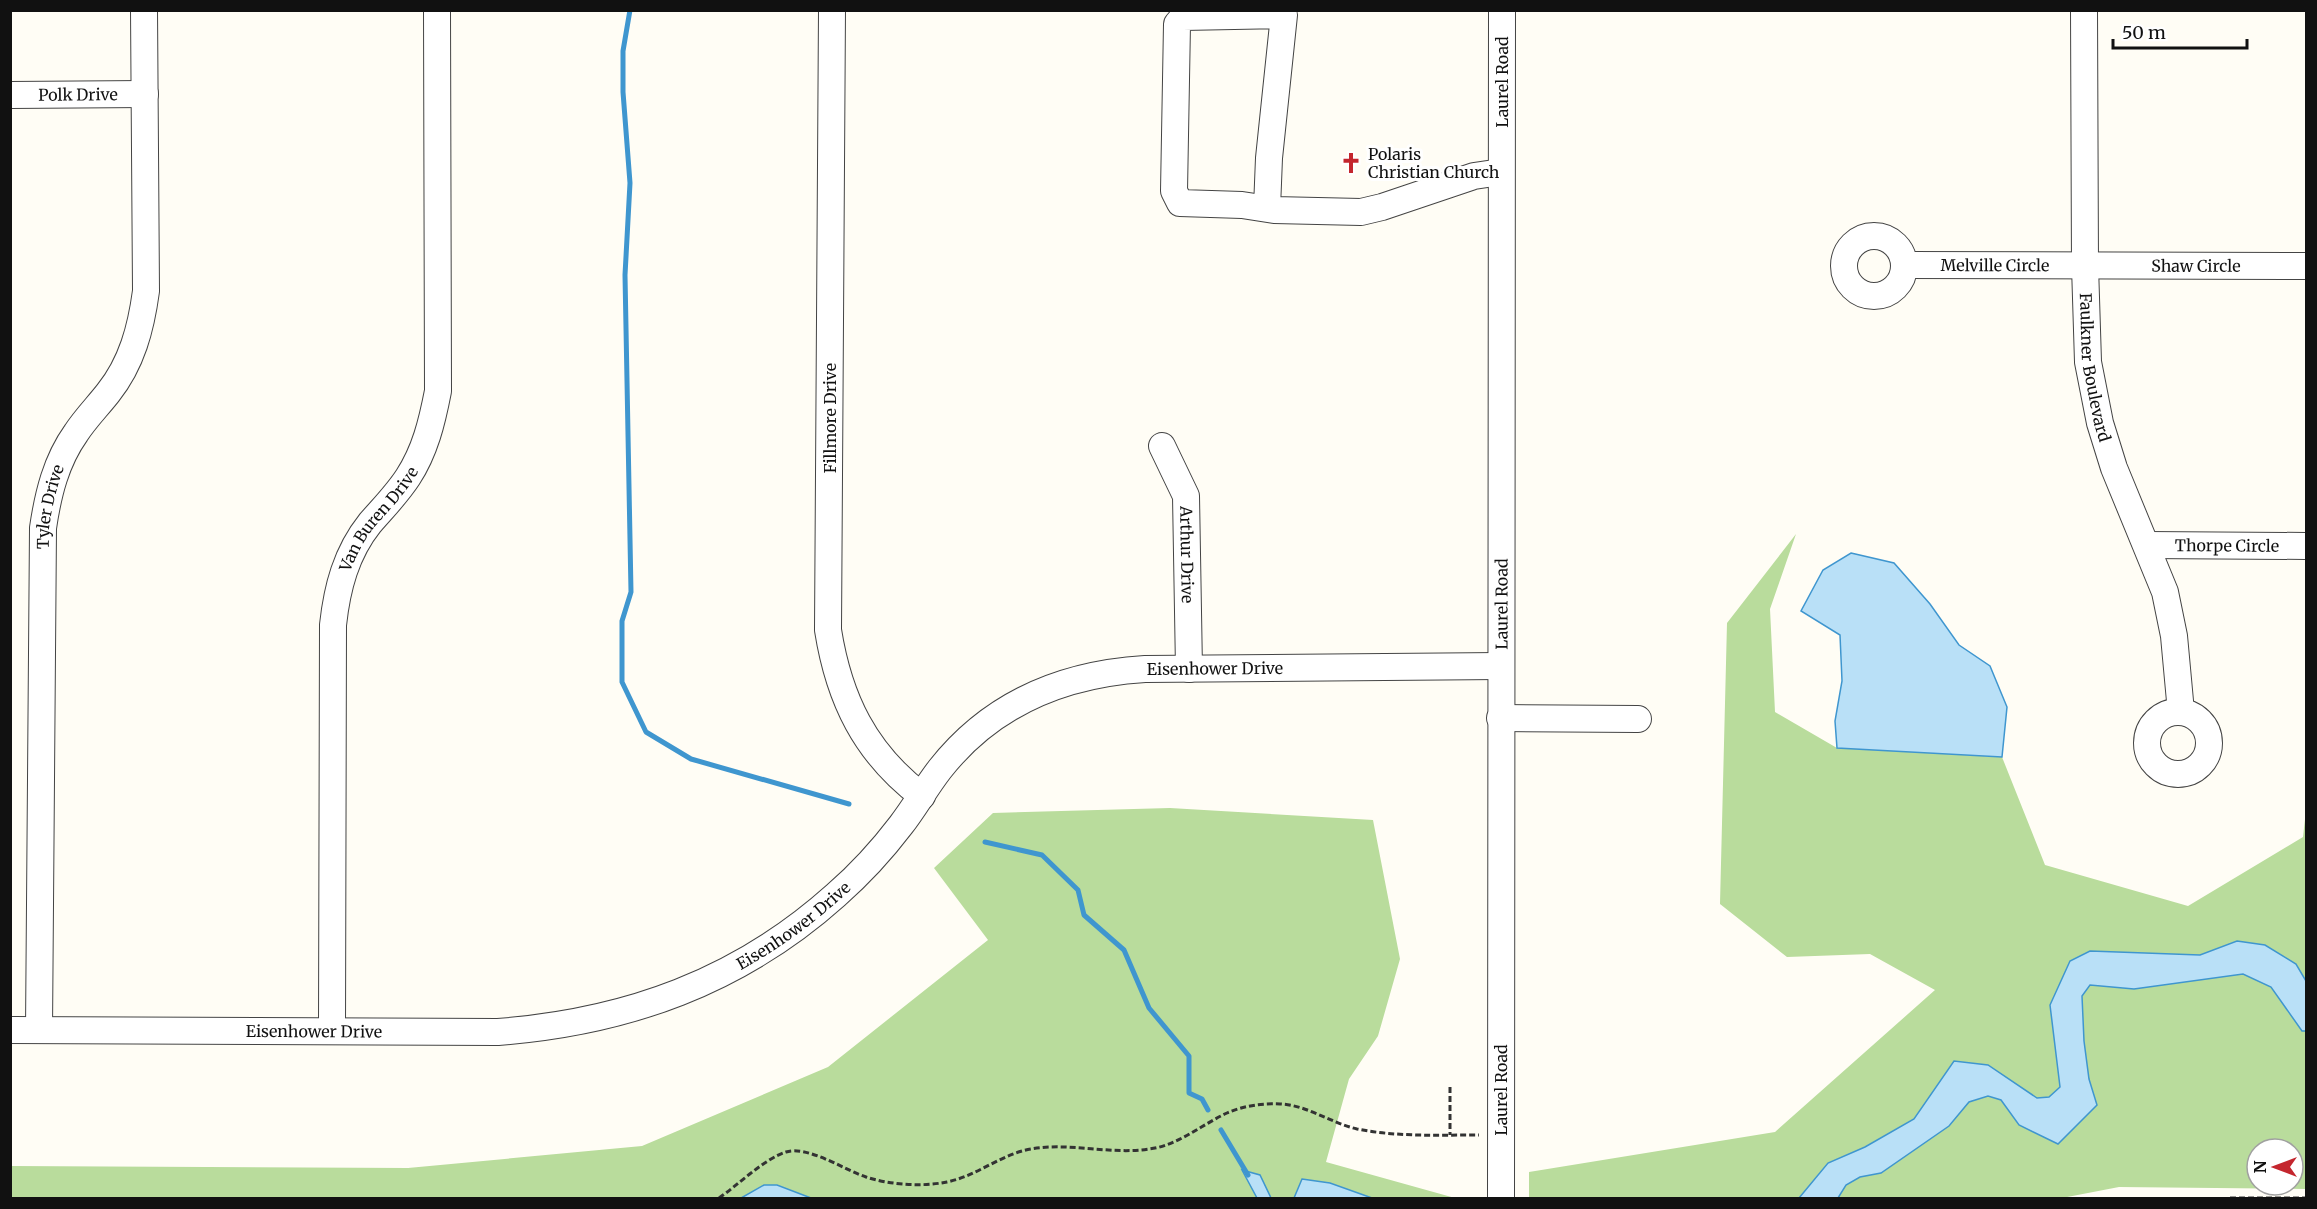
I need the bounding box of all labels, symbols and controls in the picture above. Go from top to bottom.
scale bar [2113,12,2246,50]
text: 50 m [2122,21,2166,44]
street label: Laurel Road [1492,36,1512,128]
street label: Polk Drive [38,84,118,105]
place label: Polaris Christian Church [1368,144,1500,182]
church icon: Polaris Christian Church [1339,151,1363,175]
street label: Melville Circle [1941,255,2049,275]
street label: Shaw Circle [2151,256,2241,276]
street label: Faulkner Boulevard [2076,292,2115,444]
street label: Fillmore Drive [820,363,840,473]
street label: Tyler Drive [33,461,68,549]
street label: Van Buren Drive [334,463,422,575]
street label: Arthur Drive [1176,505,1198,603]
street label: Thorpe Circle [2175,535,2279,556]
street label: Laurel Road [1491,558,1512,650]
street label: Eisenhower Drive [1147,658,1283,679]
street label: Eisenhower Drive [733,877,854,974]
street label: Eisenhower Drive [246,1021,382,1042]
street label: Laurel Road [1491,1044,1511,1136]
north arrow [2245,1137,2305,1197]
text: N [2250,1160,2270,1173]

